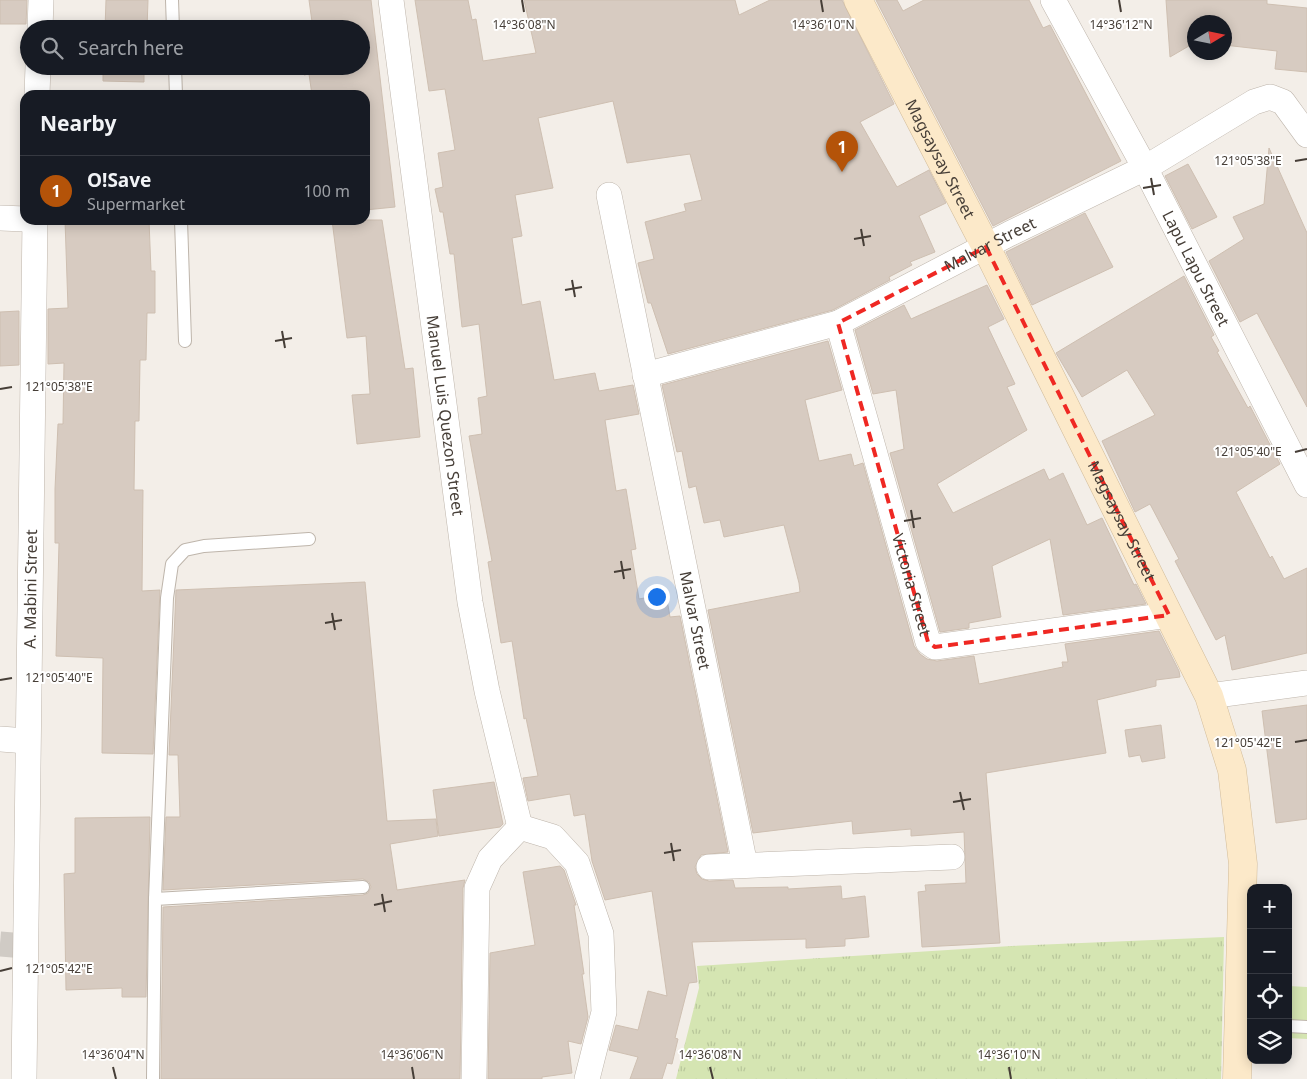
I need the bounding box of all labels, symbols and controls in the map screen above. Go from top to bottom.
north arrow [1187,15,1232,60]
text: 14°36'08"N [492,16,556,33]
text: 14°36'10"N [791,16,855,33]
text: 14°36'12"N [1089,16,1153,33]
search box [20,20,370,75]
icon: search [38,34,66,62]
text: Search here [78,35,184,61]
street label: Magsaysay Street [900,95,981,223]
text: Nearby [40,109,116,137]
pin: 1 [826,131,858,172]
text: 121°05'38"E [1214,152,1282,169]
text: O!Save [87,167,151,193]
text: 1 [51,180,61,202]
text: 100 m [303,180,350,202]
text: Supermarket [87,193,185,215]
street label: Lapu Lapu Street [1157,206,1235,330]
street label: Malvar Street [940,212,1040,277]
street label: Manuel Luis Quezon Street [421,314,470,517]
text: 121°05'38"E [25,378,93,395]
text: 121°05'40"E [1214,443,1282,460]
street label: Magsaysay Street [1083,457,1161,585]
street label: A. Mabini Street [19,529,42,649]
street label: Victoria Street [887,531,937,639]
street label: Malvar Street [675,569,716,672]
your location [644,584,670,610]
text: 121°05'40"E [25,669,93,686]
text: 121°05'42"E [1214,734,1282,751]
map controls [1247,884,1292,1064]
button: + [1247,884,1292,929]
button: − [1247,929,1292,974]
text: 121°05'42"E [25,960,93,977]
button: locate [1247,974,1292,1019]
button: layers [1247,1019,1292,1064]
text: 14°36'04"N [81,1046,145,1063]
text: 14°36'06"N [380,1046,444,1063]
text: 14°36'08"N [678,1046,742,1063]
text: 14°36'10"N [977,1046,1041,1063]

